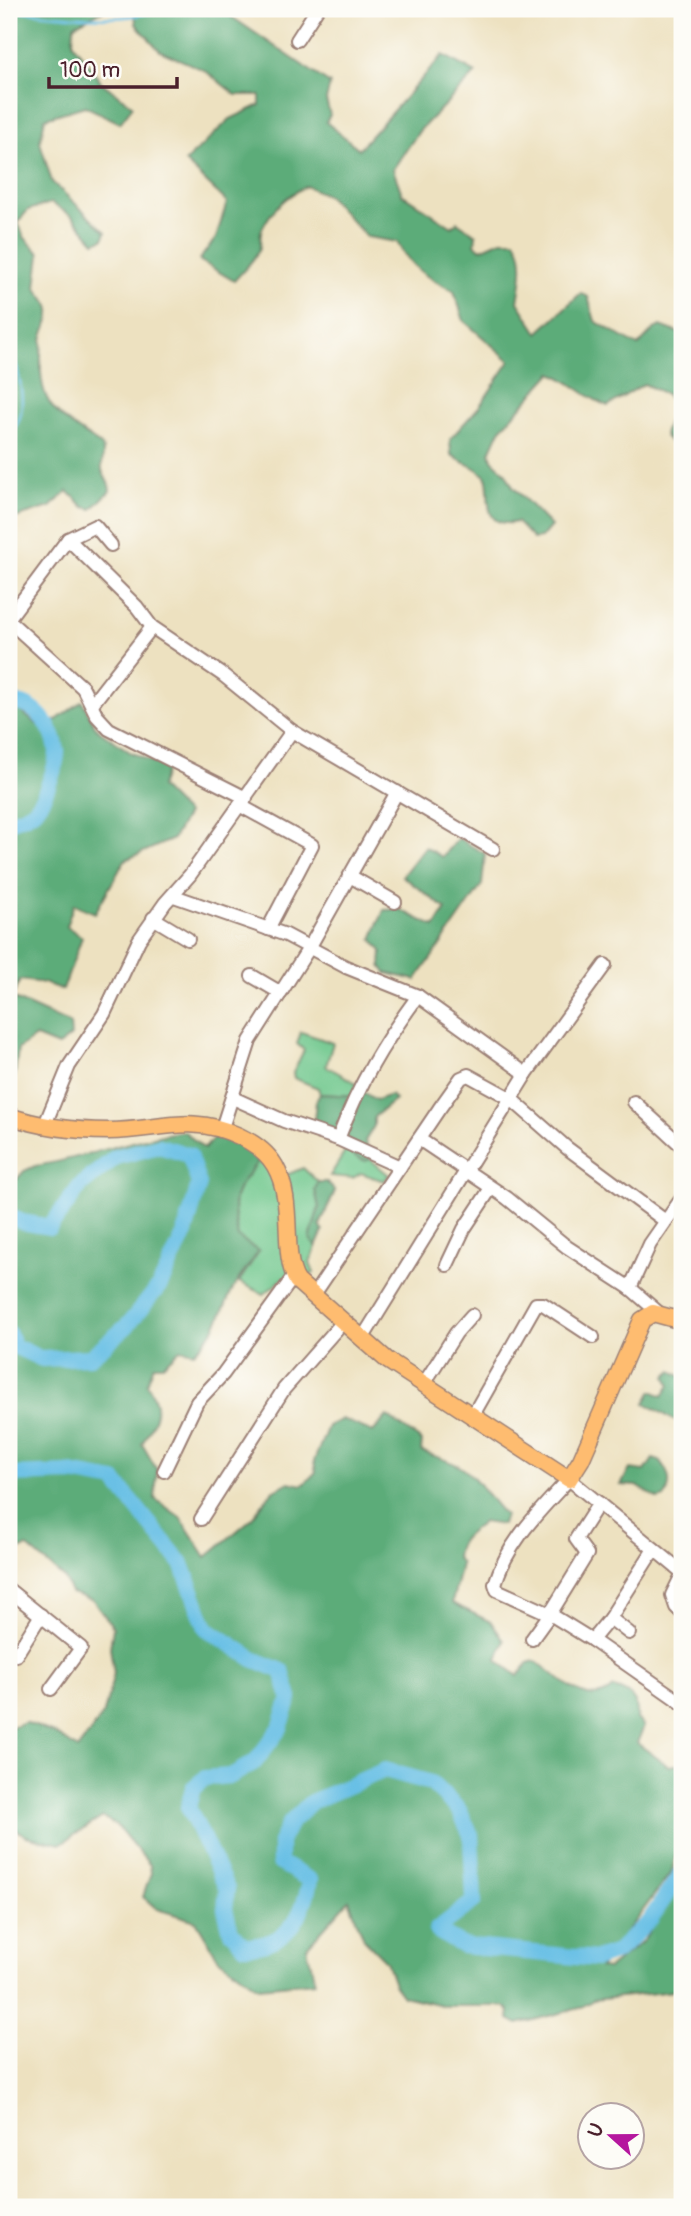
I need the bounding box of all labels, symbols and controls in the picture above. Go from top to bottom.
scale bar [49,46,177,90]
text: 100 m [60,57,120,84]
north arrow [576,2100,646,2170]
text: U [583,2120,610,2140]

